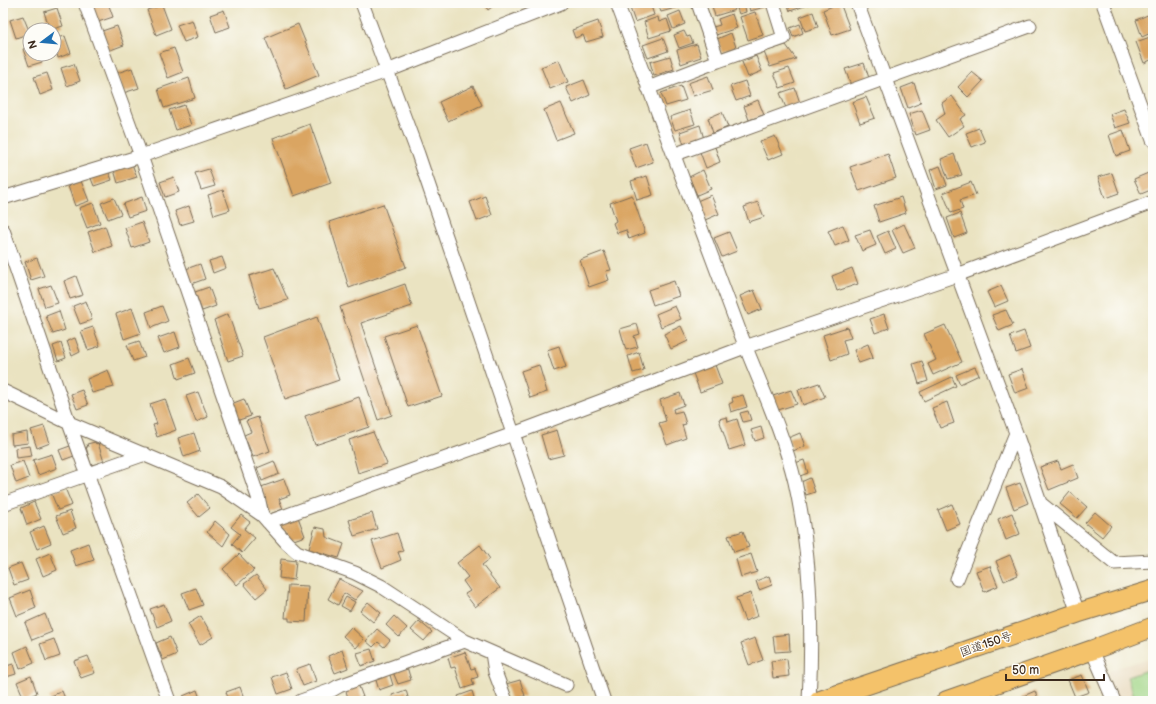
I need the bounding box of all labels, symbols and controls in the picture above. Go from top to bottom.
north arrow [22,22,62,62]
text: N [25,39,40,50]
street label: 国道150号 [958,628,1014,660]
scale bar [1006,656,1104,682]
text: 50 m [1012,663,1039,678]

